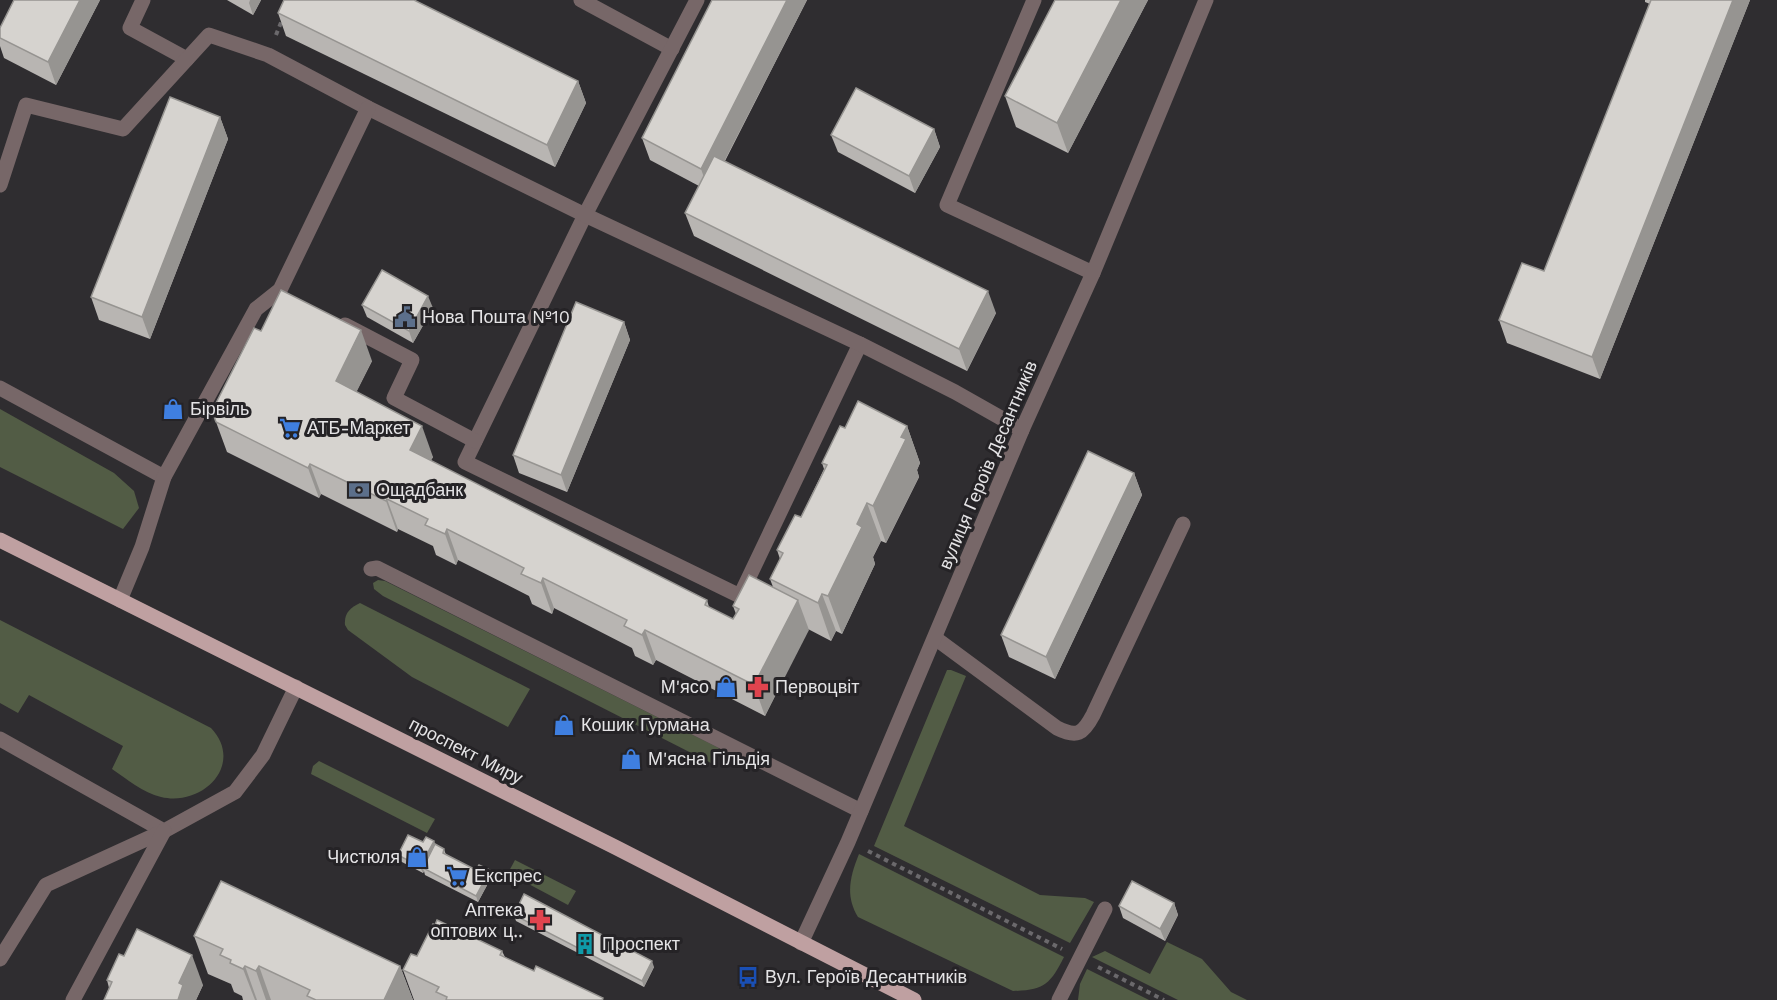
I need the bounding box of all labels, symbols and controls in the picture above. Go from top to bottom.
public building icon: Нова Пошта №10 [393,305,417,329]
place label: Нова Пошта №10 [422,306,570,327]
street label: вулиця Героїв Десантників [934,357,1041,572]
shop icon: Бірвіль [161,397,185,421]
place label: Бірвіль [190,398,249,419]
supermarket icon: АТБ-Маркет [278,416,302,440]
place label: АТБ-Маркет [307,417,411,438]
bank icon: Ощадбанк [347,478,371,502]
place label: Ощадбанк [376,479,463,500]
shop icon: М'ясо [714,675,738,699]
pharmacy icon: Первоцвіт [746,675,770,699]
place label: М'ясо [661,676,709,697]
place label: Первоцвіт [775,676,859,697]
street label: проспект Миру [406,713,527,788]
shop icon: Кошик Гурмана [552,713,576,737]
place label: Кошик Гурмана [581,714,711,735]
shop icon: М'ясна Гільдія [619,747,643,771]
place label: М'ясна Гільдія [648,748,770,769]
shop icon: Чистюля [405,845,429,869]
place label: Чистюля [327,846,400,867]
supermarket icon: Експрес [445,864,469,888]
place label: Експрес [474,865,542,886]
place label: Аптека оптових ц‥ [430,899,524,941]
pharmacy icon: Аптека оптових ц‥ [528,908,552,932]
building icon: Проспект [573,932,597,956]
place label: Проспект [602,933,680,954]
bus stop icon: Вул. Героїв Десантників [736,965,760,989]
place label: Вул. Героїв Десантників [765,966,967,987]

